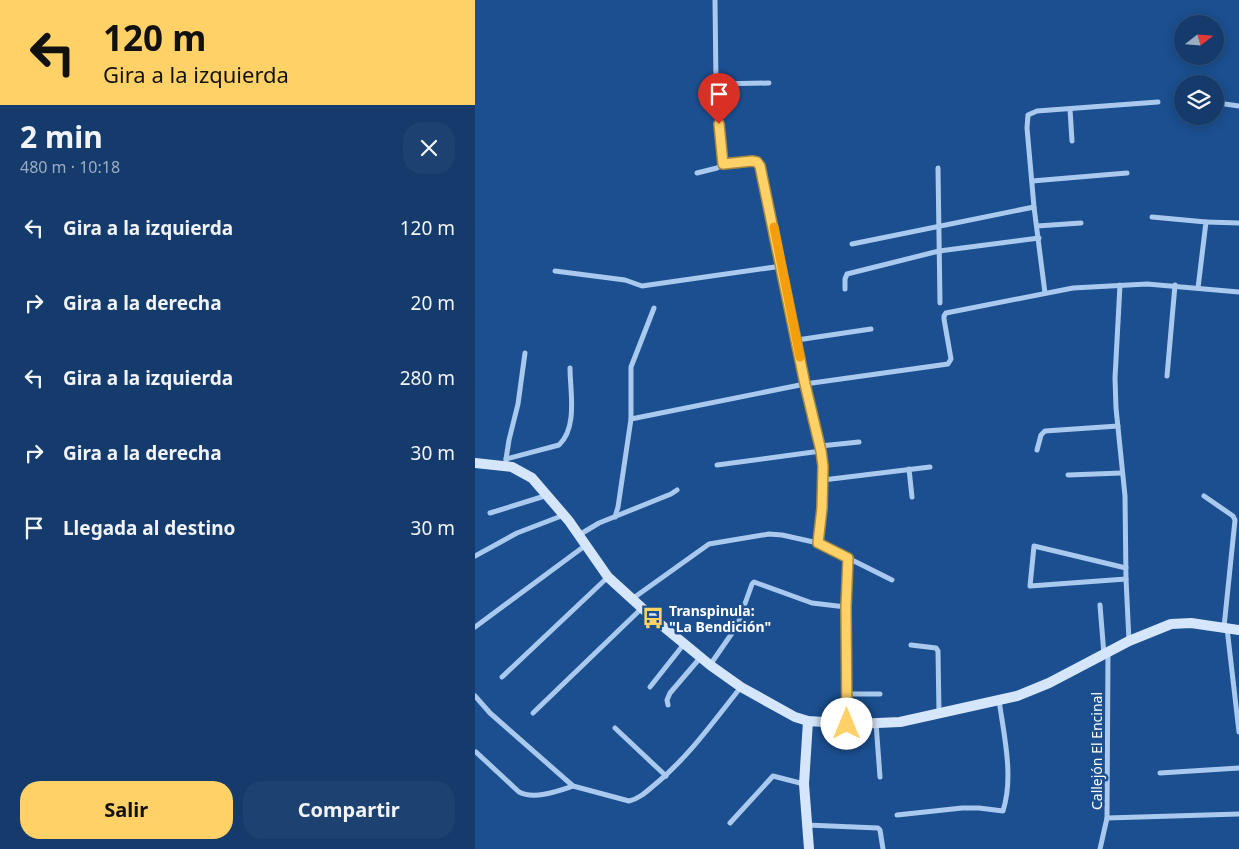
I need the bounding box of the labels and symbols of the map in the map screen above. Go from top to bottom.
north arrow [1174,15,1224,65]
pin [698,73,740,124]
place label: Transpinula: "La Bendición" [669,601,771,636]
bus stop icon: Transpinula: "La Bendición" [640,605,666,631]
street label: Callejón El Encinal [1087,692,1106,810]
position arrow [820,697,872,749]

